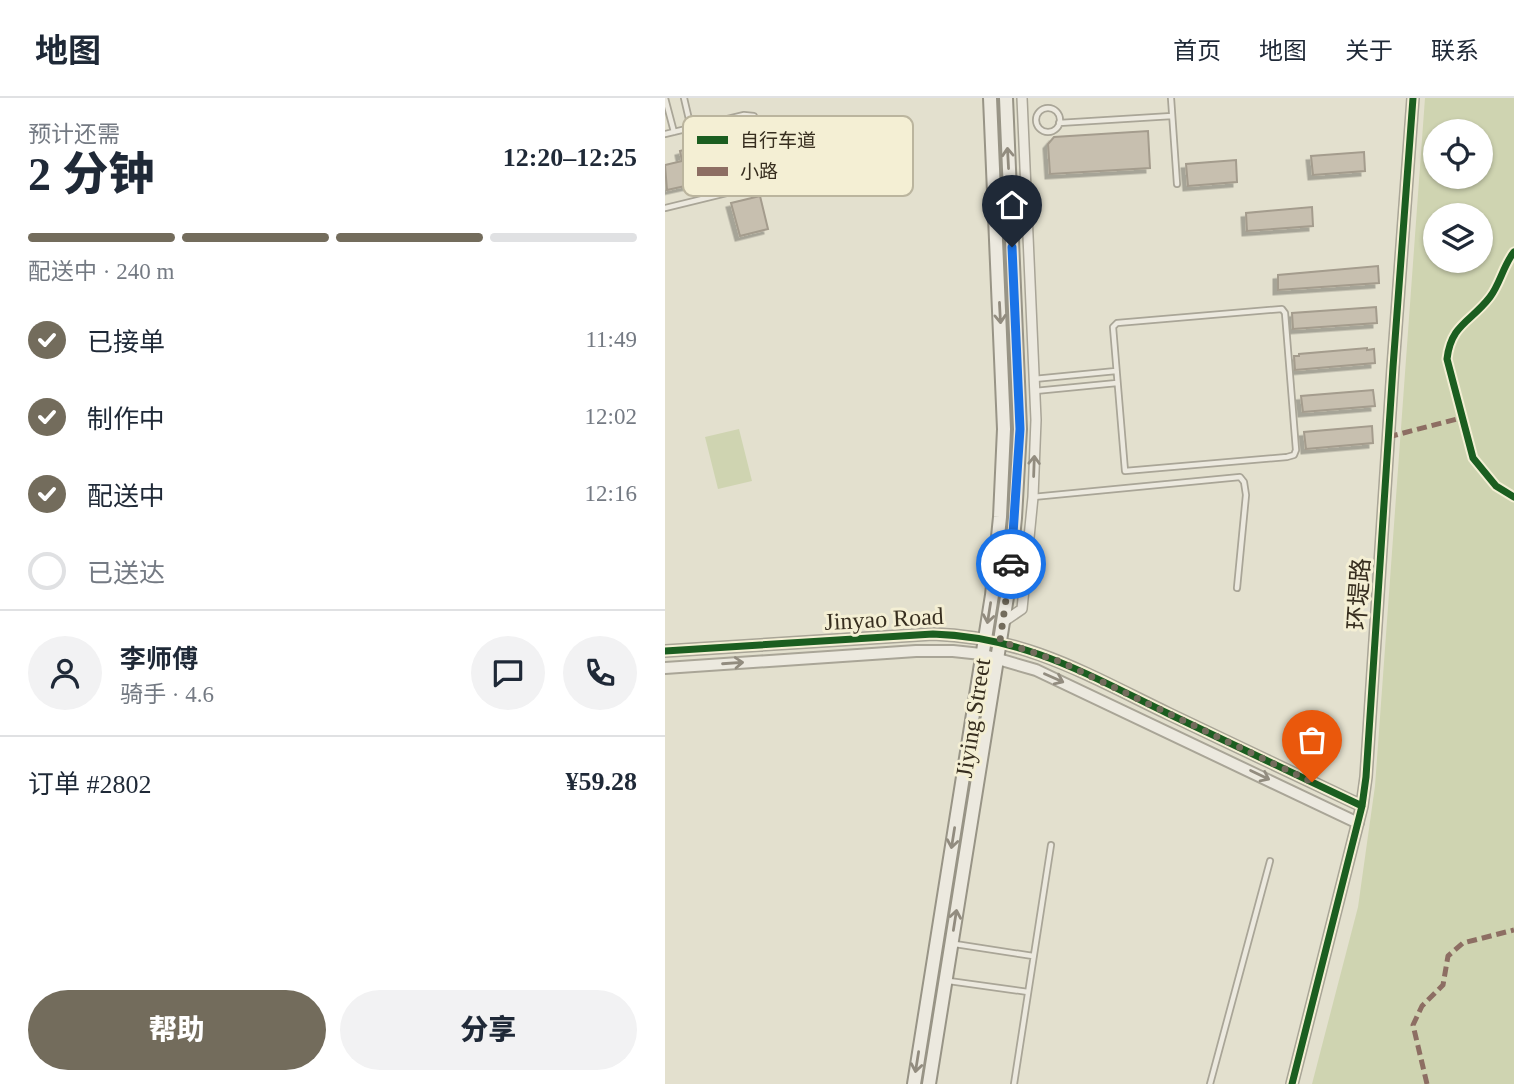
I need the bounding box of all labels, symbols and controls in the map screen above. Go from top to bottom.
text: 地图 [35,33,101,69]
text: 首页 [1173,38,1221,64]
text: 地图 [1259,38,1307,64]
text: 关于 [1345,38,1393,64]
text: 联系 [1431,38,1479,64]
legend [683,116,913,196]
map controls [1423,119,1493,273]
button: locate [1423,119,1493,189]
text: 预计还需 [28,122,120,147]
text: 自行车道 [740,130,816,151]
text: 12:20–12:25 [503,143,637,172]
one-way arrow [1002,147,1015,170]
text: 2 分钟 [28,149,155,200]
text: 小路 [740,161,778,182]
pin [982,175,1042,247]
icon: home [993,186,1031,224]
button: layers [1423,203,1493,273]
text: 配送中 · 240 m [28,259,174,284]
one-way arrow [994,301,1007,324]
icon: check [28,321,66,359]
text: 11:49 [585,327,637,352]
text: 已接单 [87,328,165,357]
icon: check [28,398,66,436]
text: 12:02 [585,404,637,429]
text: 制作中 [87,405,165,434]
one-way arrow [1028,454,1041,477]
icon: check [28,475,66,513]
text: 12:16 [585,481,637,506]
text: 配送中 [87,482,165,511]
courier [976,529,1046,599]
icon: car [992,545,1030,583]
street label: 环堤路 [1344,557,1374,631]
text: 已送达 [87,559,165,588]
one-way arrow [982,601,995,624]
street label: Jinyao Road [824,603,944,635]
button: person [28,636,102,710]
button: chat [471,636,545,710]
button: phone [563,636,637,710]
text: 李师傅 [120,645,198,674]
one-way arrow [721,656,744,669]
street label: Jiying Street [951,656,995,780]
one-way arrow [1043,672,1064,685]
text: 骑手 · 4.6 [120,682,214,707]
pin [1282,710,1342,782]
icon: bag [1293,721,1331,759]
text: ¥59.28 [566,767,637,796]
one-way arrow [1249,769,1270,783]
text: 订单 #2802 [28,770,152,799]
one-way arrow [946,826,959,849]
one-way arrow [949,909,962,932]
button: 帮助 [28,990,326,1070]
button: 分享 [340,990,637,1070]
one-way arrow [910,1051,923,1073]

